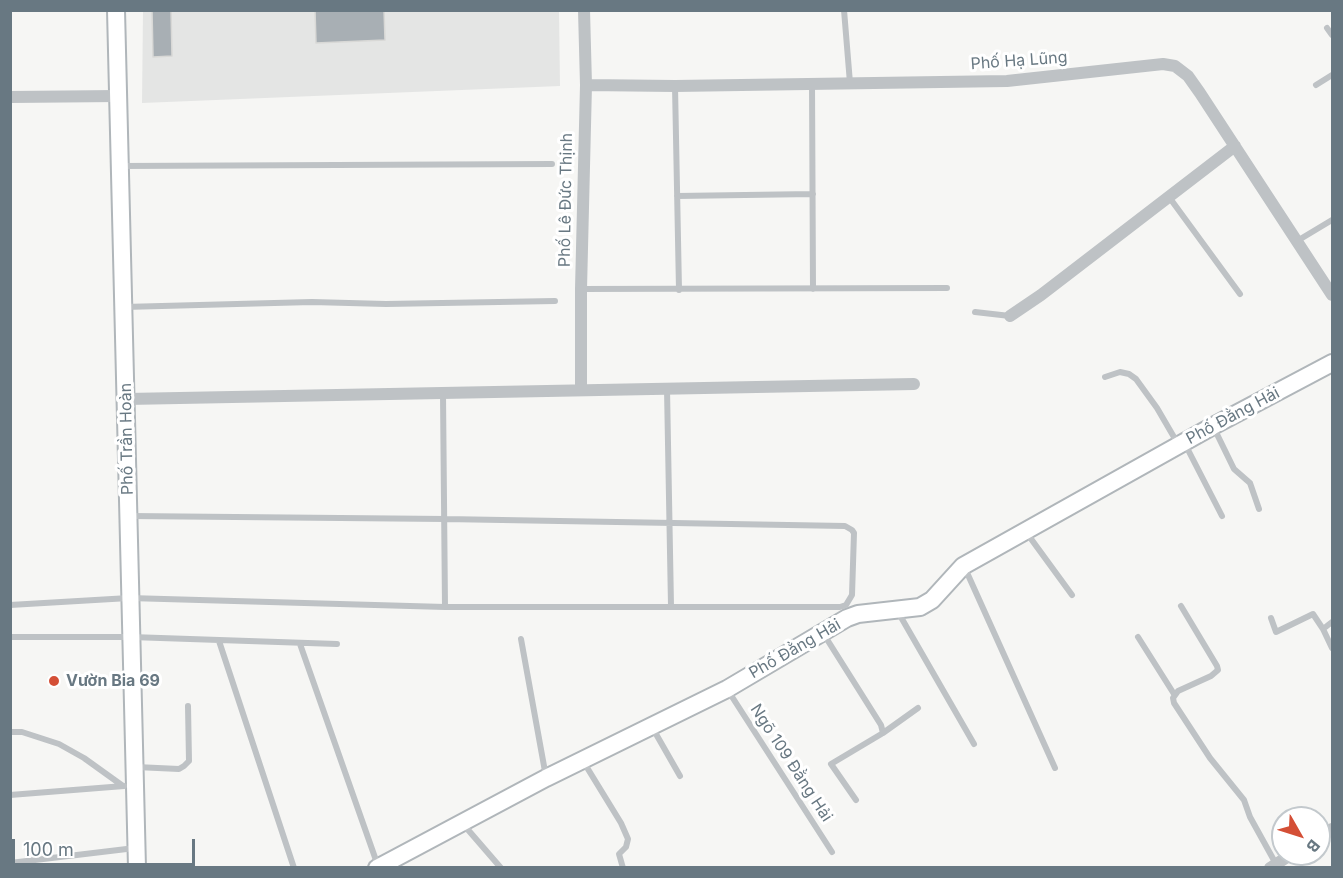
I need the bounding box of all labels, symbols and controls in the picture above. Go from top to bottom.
street label: Phố Hạ Lũng [970,48,1068,74]
street label: Phố Lê Đức Thịnh [555,133,577,267]
street label: Phố Trần Hoàn [116,383,138,495]
street label: Phố Đằng Hải [1183,383,1283,449]
street label: Phố Đằng Hải [746,615,844,683]
place label: Vườn Bia 69 [66,671,160,691]
marker: Vườn Bia 69 [47,674,61,688]
street label: Ngõ 109 Đằng Hải [746,701,836,825]
north arrow [1271,806,1331,866]
scale bar [15,827,198,865]
text: B [1302,836,1325,856]
text: 100 m [23,839,74,860]

